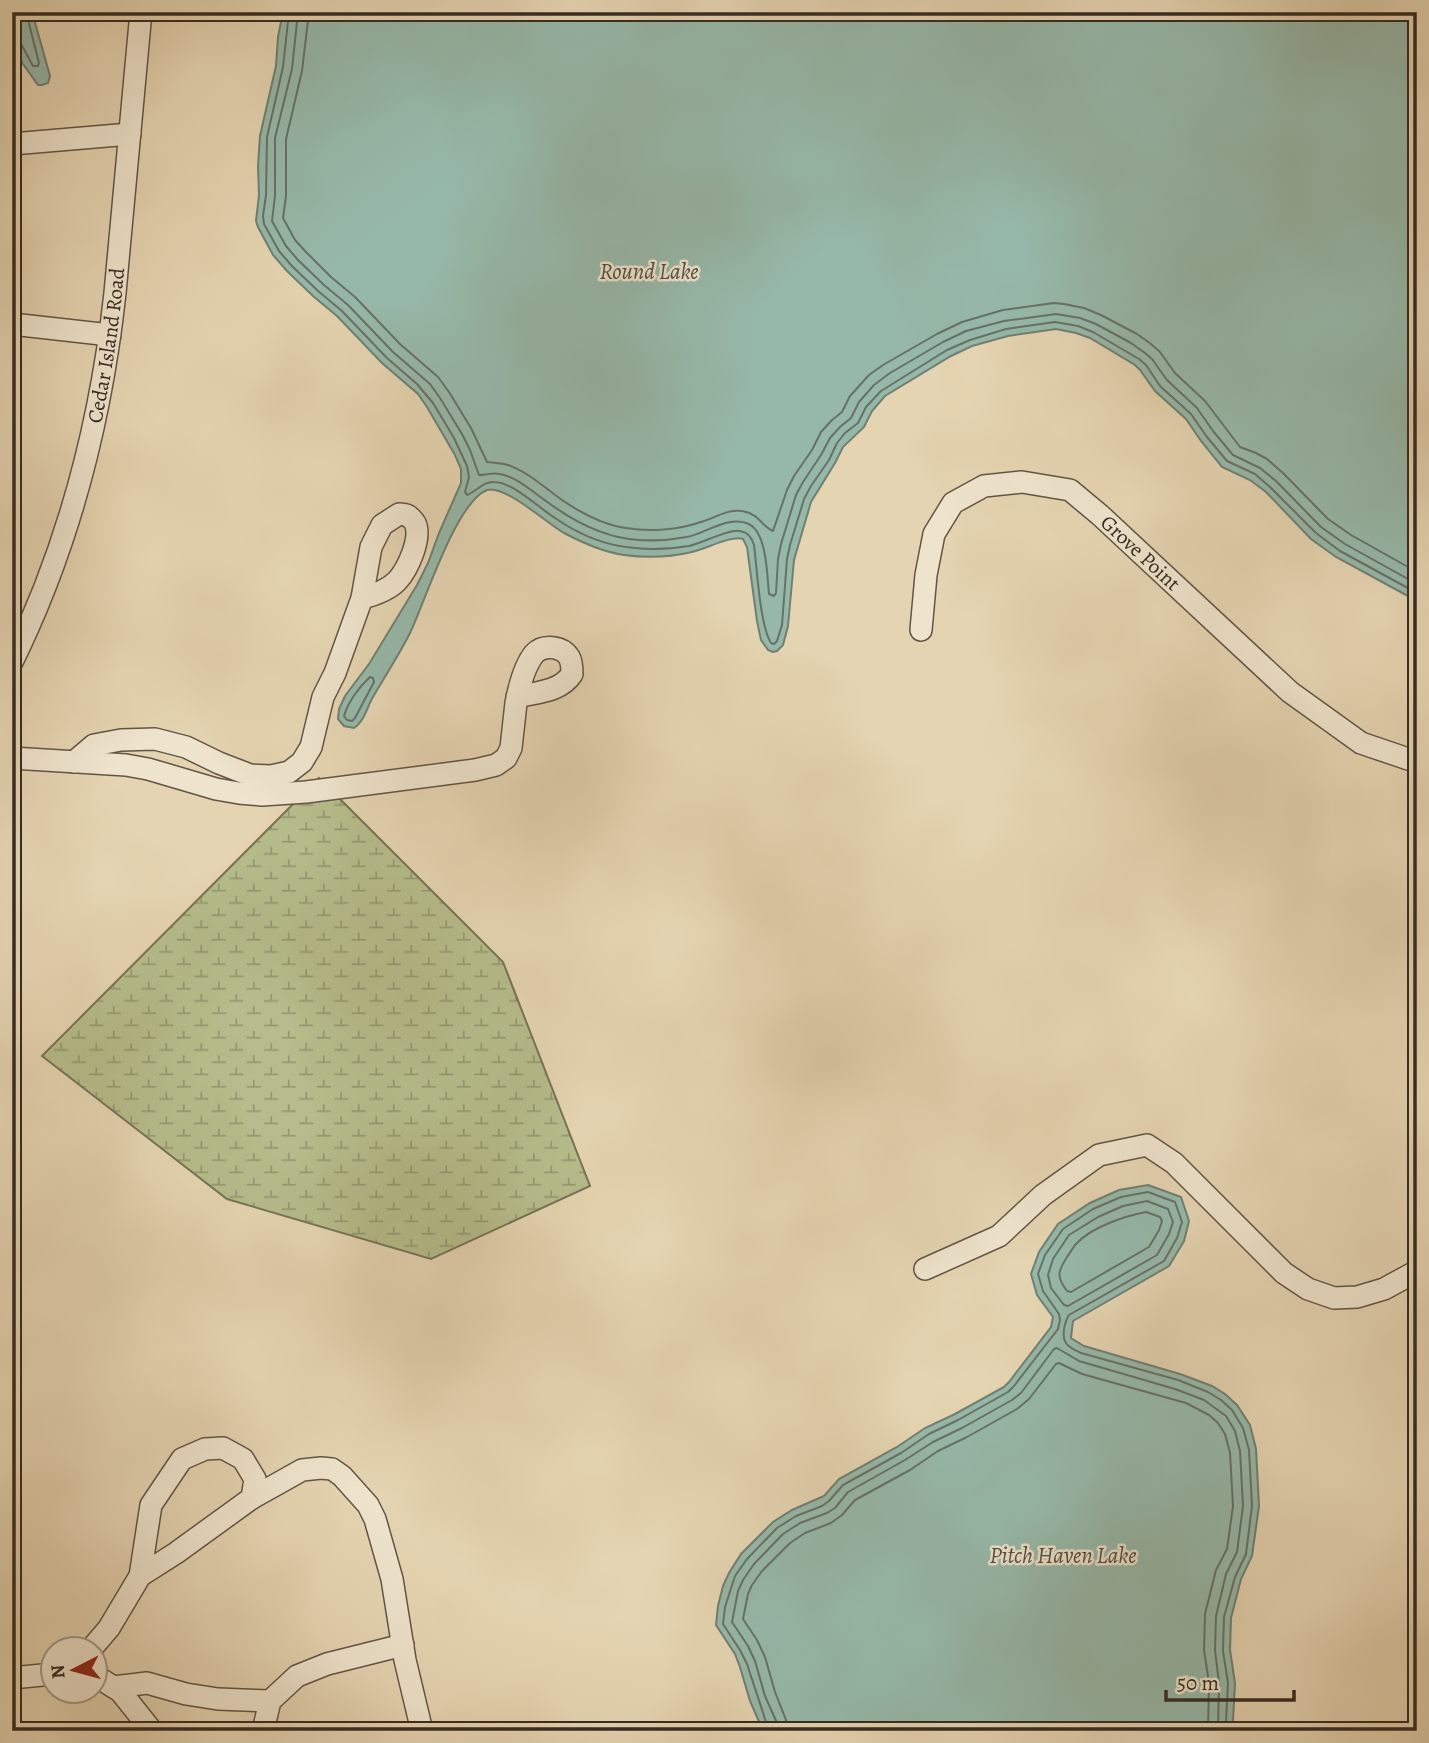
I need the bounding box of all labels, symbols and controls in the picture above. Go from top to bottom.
water label: Round Lake [599,256,699,287]
street label: Cedar Island Road [80,266,131,426]
street label: Grove Point [1095,509,1187,597]
water label: Pitch Haven Lake [990,1540,1136,1571]
north arrow [38,1634,108,1704]
scale bar [1166,1659,1294,1703]
text: N [44,1663,72,1680]
text: 50 m [1177,1669,1219,1697]

